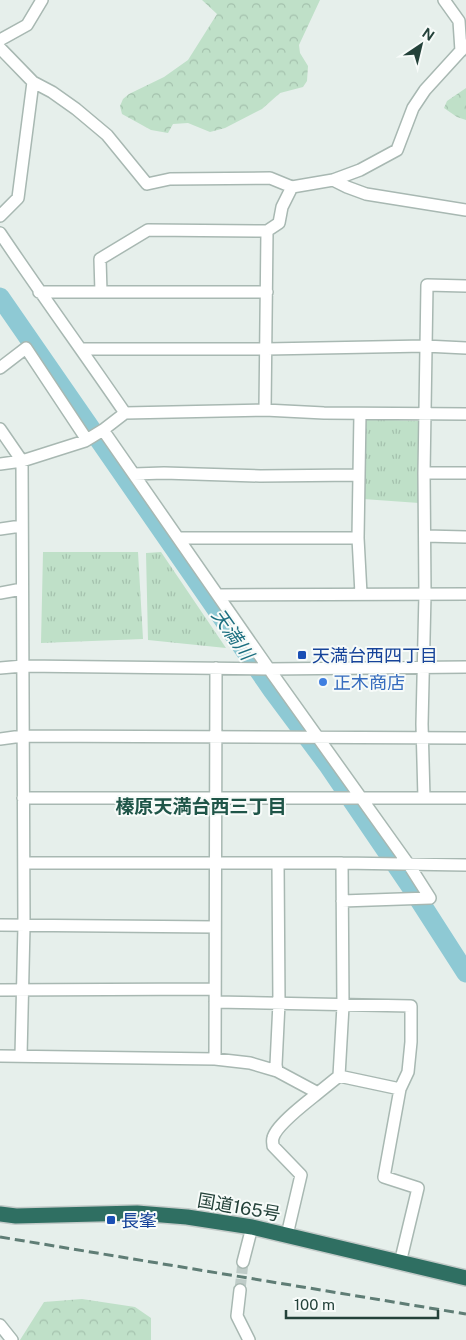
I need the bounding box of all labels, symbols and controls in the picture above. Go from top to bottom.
north arrow [396,20,446,70]
text: N [419,25,438,44]
water label: 天満川 [208,604,260,665]
place label: 天満台西四丁目 [312,645,438,666]
marker: 天満台西四丁目 [296,649,308,661]
place label: 正木商店 [333,672,405,693]
marker: 正木商店 [317,676,329,688]
district label: 榛原天満台西三丁目 [115,795,287,817]
street label: 国道165号 [196,1189,282,1225]
place label: 長峯 [121,1210,157,1231]
marker: 長峯 [105,1214,117,1226]
scale bar [286,1288,438,1320]
text: 100 m [294,1296,335,1313]

